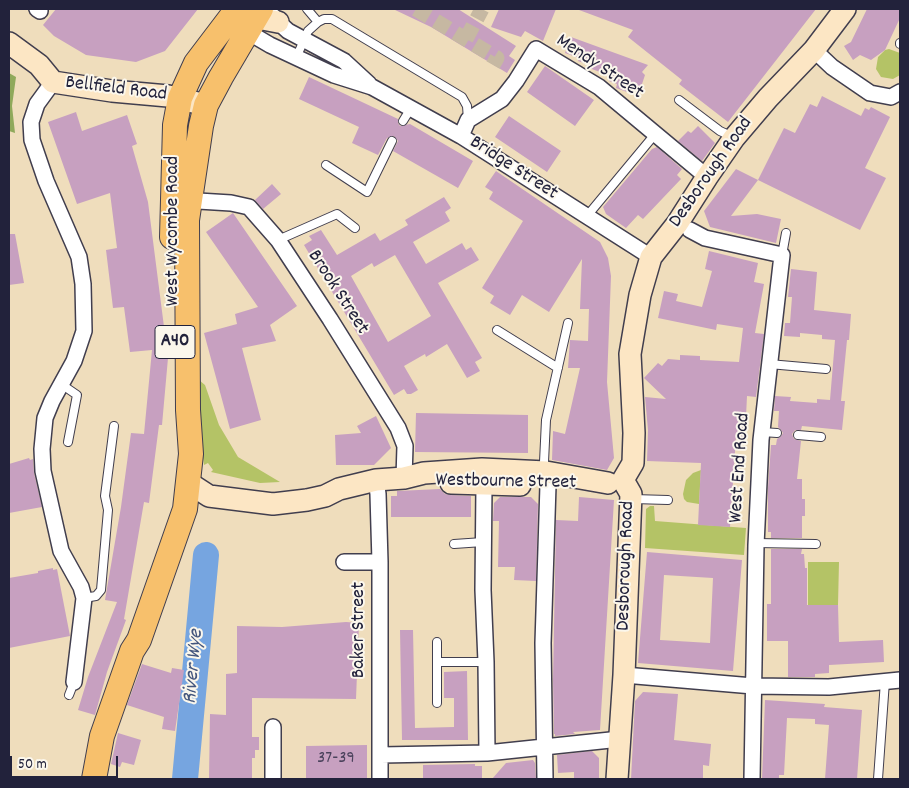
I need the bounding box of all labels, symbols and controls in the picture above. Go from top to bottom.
street label: Mendy Street [551,30,647,106]
street label: Bellfield Road [64,72,168,108]
street label: Desborough Road [665,113,759,233]
street label: Bridge Street [464,132,562,206]
street label: West Wycombe Road [162,156,186,306]
street label: Brook Street [301,246,373,340]
road number: A40 [155,326,195,358]
street label: West End Road [725,412,757,524]
street label: Westbourne Street [435,470,577,496]
street label: Desborough Road [613,501,641,631]
street label: Baker Street [348,582,372,678]
water label: River Wye [179,629,211,705]
scale bar [12,746,120,778]
house number: 37-39 [317,749,355,771]
text: 50 m [18,754,47,776]

